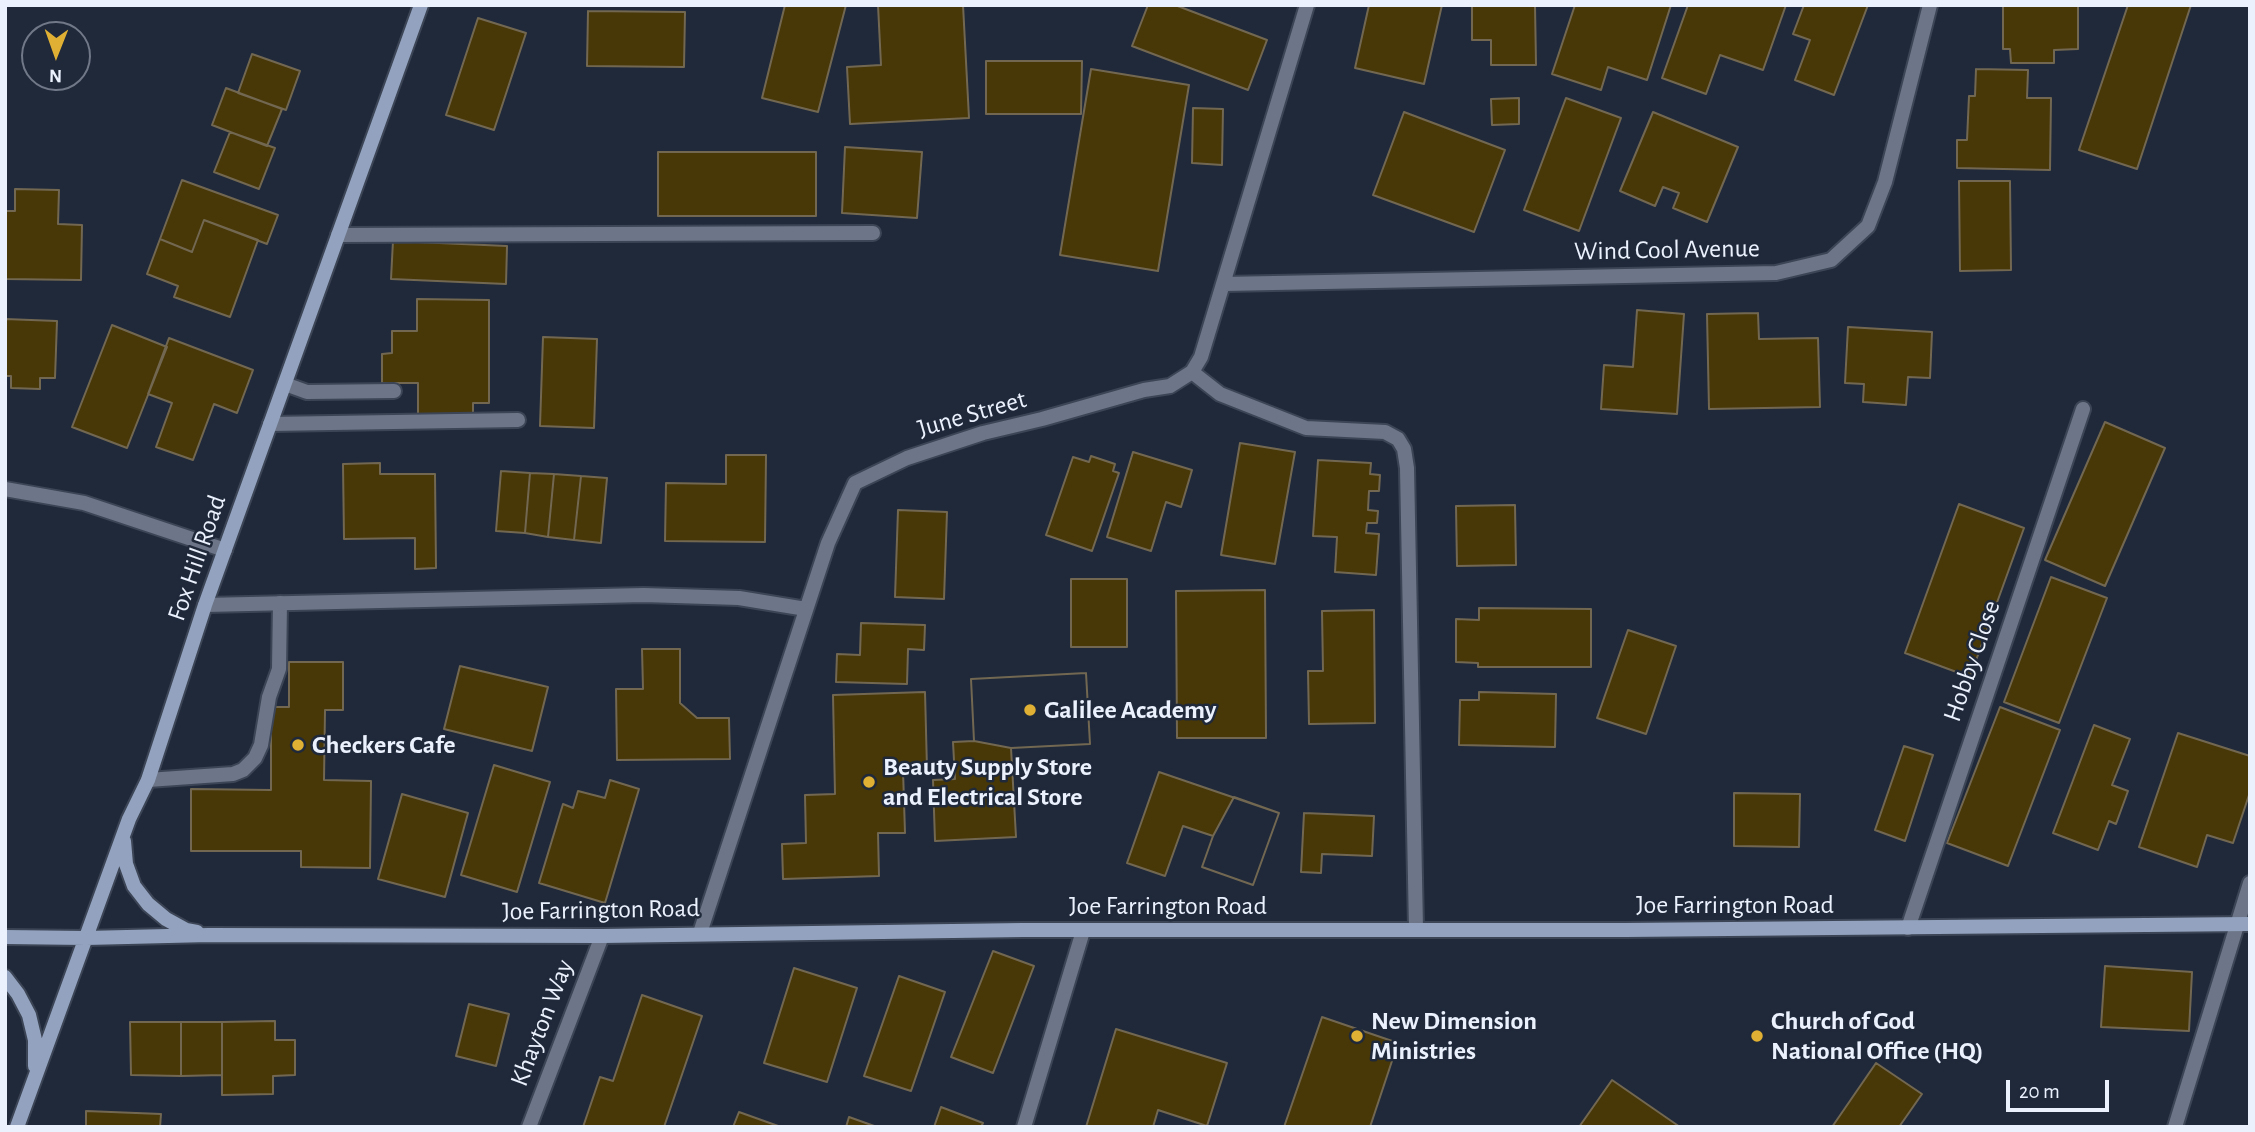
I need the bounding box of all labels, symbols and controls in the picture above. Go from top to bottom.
north arrow [21,21,91,91]
text: N [49,66,62,85]
street label: Wind Cool Avenue [1574,233,1760,267]
street label: June Street [914,384,1030,444]
street label: Fox Hill Road [161,491,233,625]
street label: Hobby Close [1937,596,2007,726]
place label: Galilee Academy [1044,694,1216,726]
marker: Galilee Academy [1022,702,1038,718]
place label: Checkers Cafe [312,729,456,761]
marker: Checkers Cafe [290,737,306,753]
place label: Beauty Supply Store and Electrical Store [883,751,1092,812]
marker: Beauty Supply Store and Electrical Store [861,774,877,790]
street label: Joe Farrington Road [1636,889,1834,921]
street label: Joe Farrington Road [1069,890,1267,922]
street label: Joe Farrington Road [502,893,700,927]
street label: Khayton Way [504,955,580,1091]
place label: New Dimension Ministries [1371,1005,1537,1066]
place label: Church of God National Office (HQ) [1771,1005,1984,1066]
marker: New Dimension Ministries [1349,1028,1365,1044]
marker: Church of God National Office (HQ) [1749,1028,1765,1044]
scale bar [2010,1066,2113,1110]
text: 20 m [2019,1081,2060,1102]

